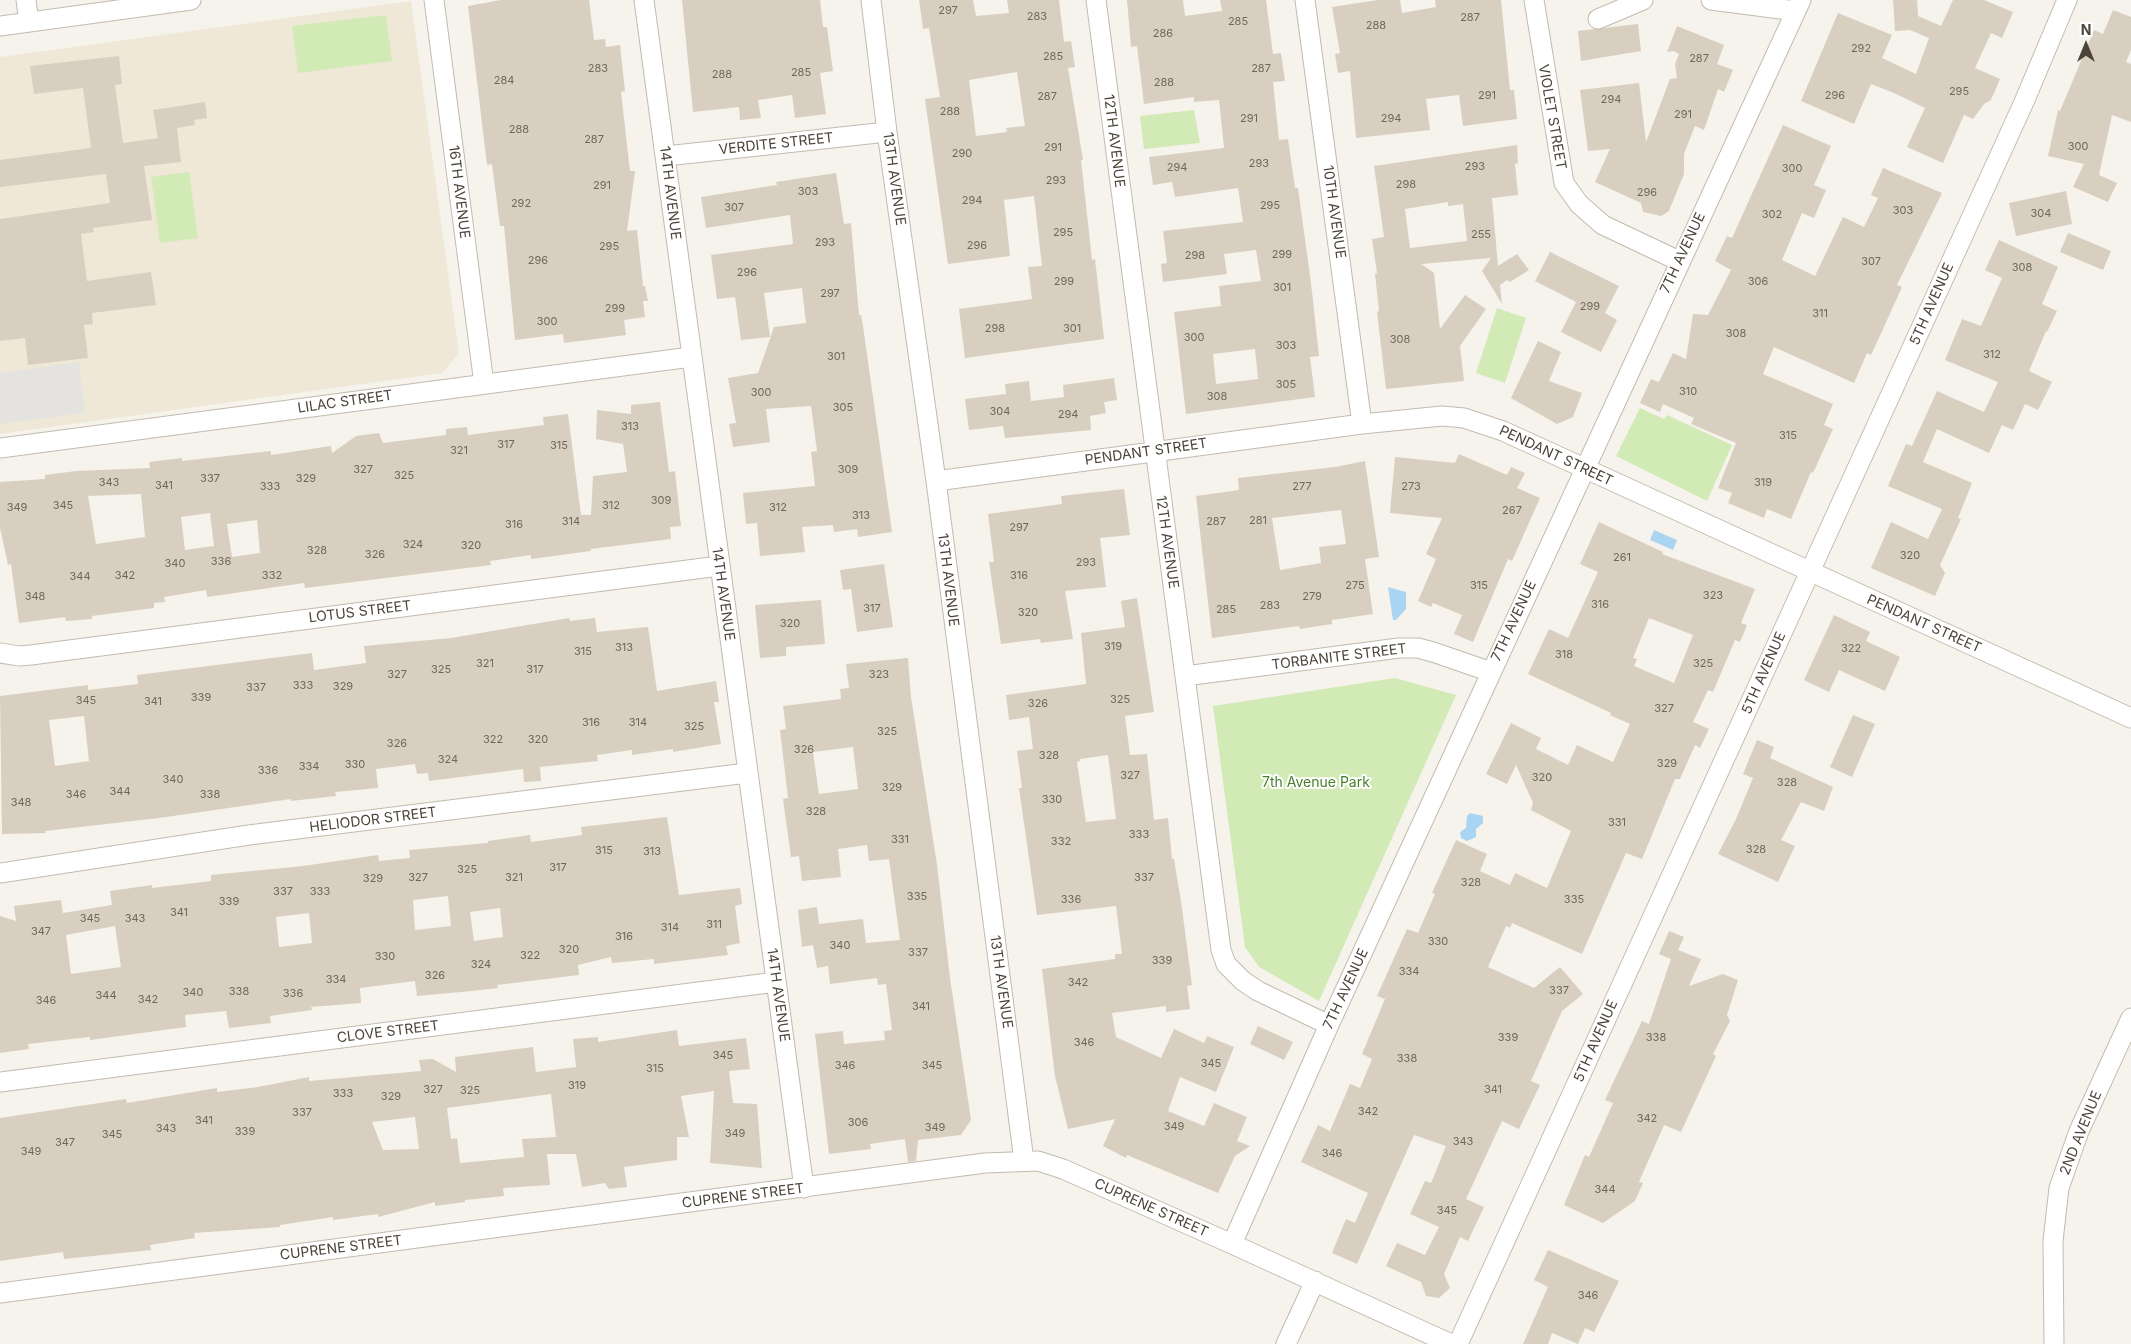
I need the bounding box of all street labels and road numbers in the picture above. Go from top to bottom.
street label: VIOLET STREET [1534,63,1570,171]
street label: 12TH AVENUE [1100,93,1128,189]
street label: VERDITE STREET [718,130,834,158]
street label: 13TH AVENUE [879,131,909,227]
street label: 16TH AVENUE [445,144,473,240]
street label: 14TH AVENUE [656,145,684,241]
street label: 10TH AVENUE [1319,164,1349,260]
street label: 7TH AVENUE [1657,210,1709,296]
street label: 5TH AVENUE [1906,260,1958,348]
street label: LILAC STREET [296,387,394,417]
street label: PENDANT STREET [1496,422,1616,490]
street label: PENDANT STREET [1084,435,1208,469]
street label: 12TH AVENUE [1152,494,1182,590]
street label: 13TH AVENUE [934,532,962,628]
street label: 14TH AVENUE [708,546,738,642]
street label: 7TH AVENUE [1488,578,1540,664]
street label: PENDANT STREET [1864,591,1984,657]
street label: LOTUS STREET [308,597,412,627]
street label: 5TH AVENUE [1738,629,1790,717]
street label: TORBANITE STREET [1271,640,1407,674]
street label: HELIODOR STREET [309,804,437,836]
street label: 13TH AVENUE [986,934,1016,1030]
street label: 7TH AVENUE [1320,946,1372,1032]
street label: 14TH AVENUE [763,947,793,1043]
street label: 5TH AVENUE [1570,997,1622,1085]
street label: CLOVE STREET [336,1017,440,1047]
street label: 2ND AVENUE [2056,1088,2106,1178]
street label: CUPRENE STREET [1091,1175,1211,1241]
street label: CUPRENE STREET [681,1180,805,1212]
street label: CUPRENE STREET [279,1232,403,1264]

